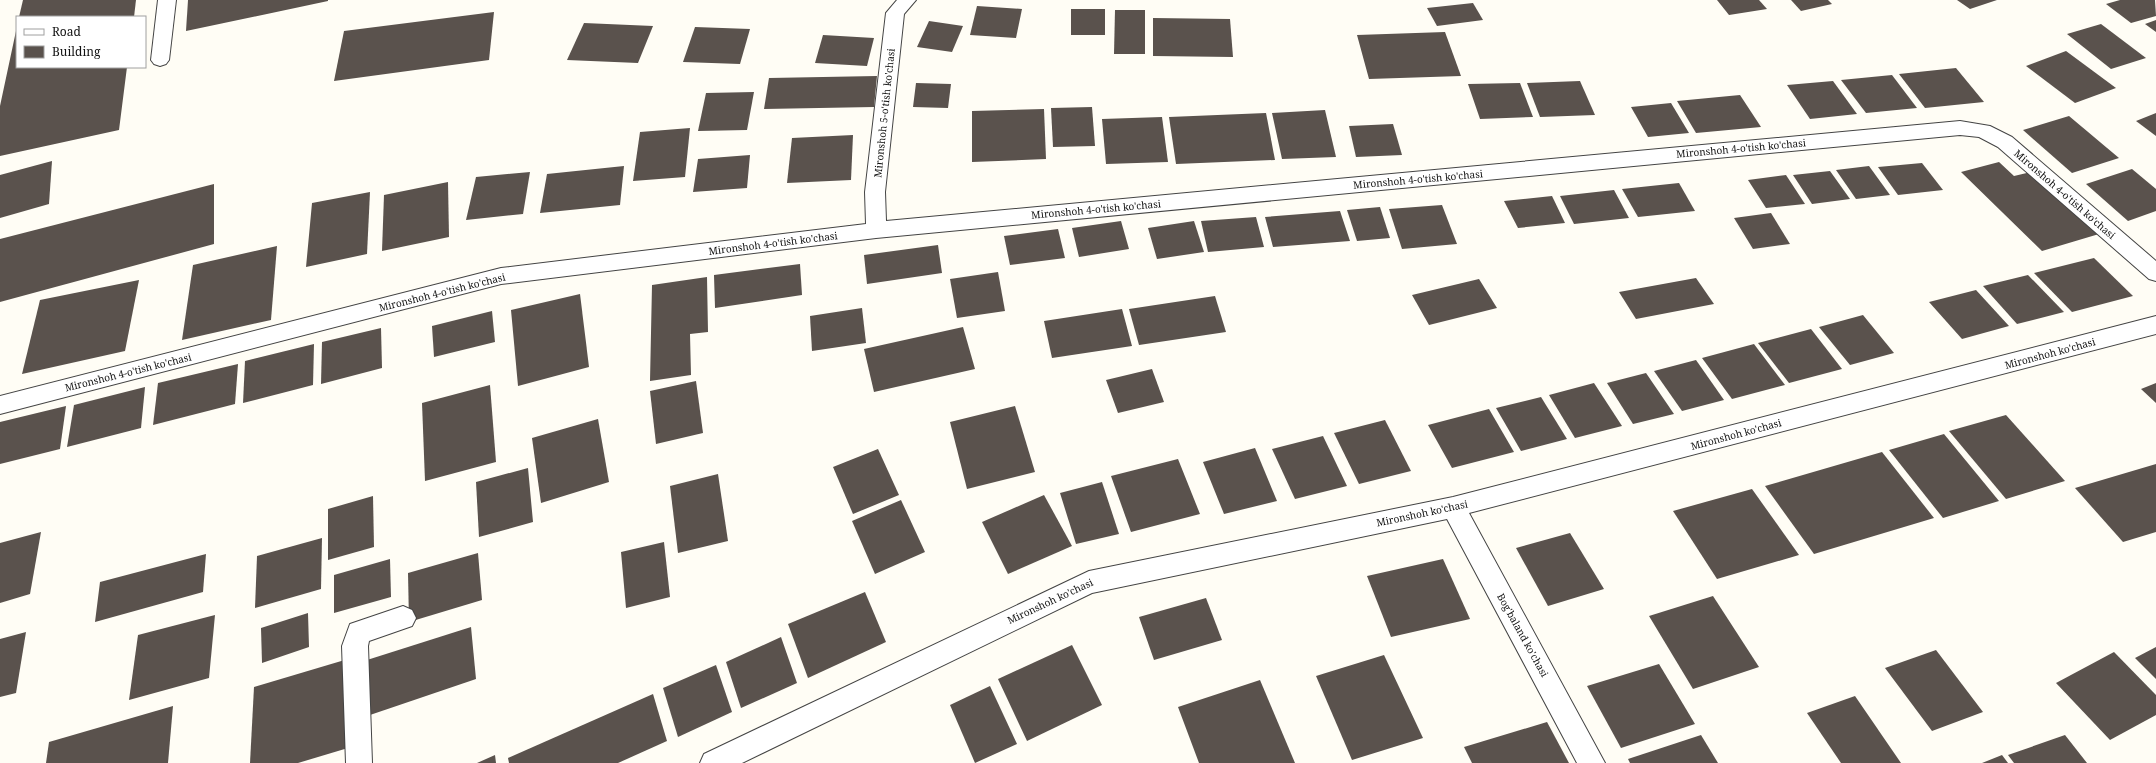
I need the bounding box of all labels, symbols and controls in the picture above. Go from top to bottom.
legend [16,16,146,68]
text: Road [52,23,82,40]
text: Building [52,43,101,60]
street label: Mironshoh 5-o'tish ko'chasi [870,47,898,178]
street label: Mironshoh 4-o'tish ko'chasi [1676,135,1807,161]
street label: Mironshoh 4-o'tish ko'chasi [2011,146,2119,242]
street label: Mironshoh 4-o'tish ko'chasi [1353,166,1484,192]
street label: Mironshoh 4-o'tish ko'chasi [1031,196,1162,222]
street label: Mironshoh 4-o'tish ko'chasi [708,228,839,258]
street label: Mironshoh 4-o'tish ko'chasi [377,269,508,315]
street label: Mironshoh ko'chasi [2003,334,2098,372]
street label: Mironshoh 4-o'tish ko'chasi [63,349,194,395]
street label: Mironshoh ko'chasi [1689,415,1784,453]
street label: Mironshoh ko'chasi [1375,496,1470,530]
street label: Mironshoh ko'chasi [1005,575,1096,627]
street label: Bog'baland ko'chasi [1494,591,1552,680]

